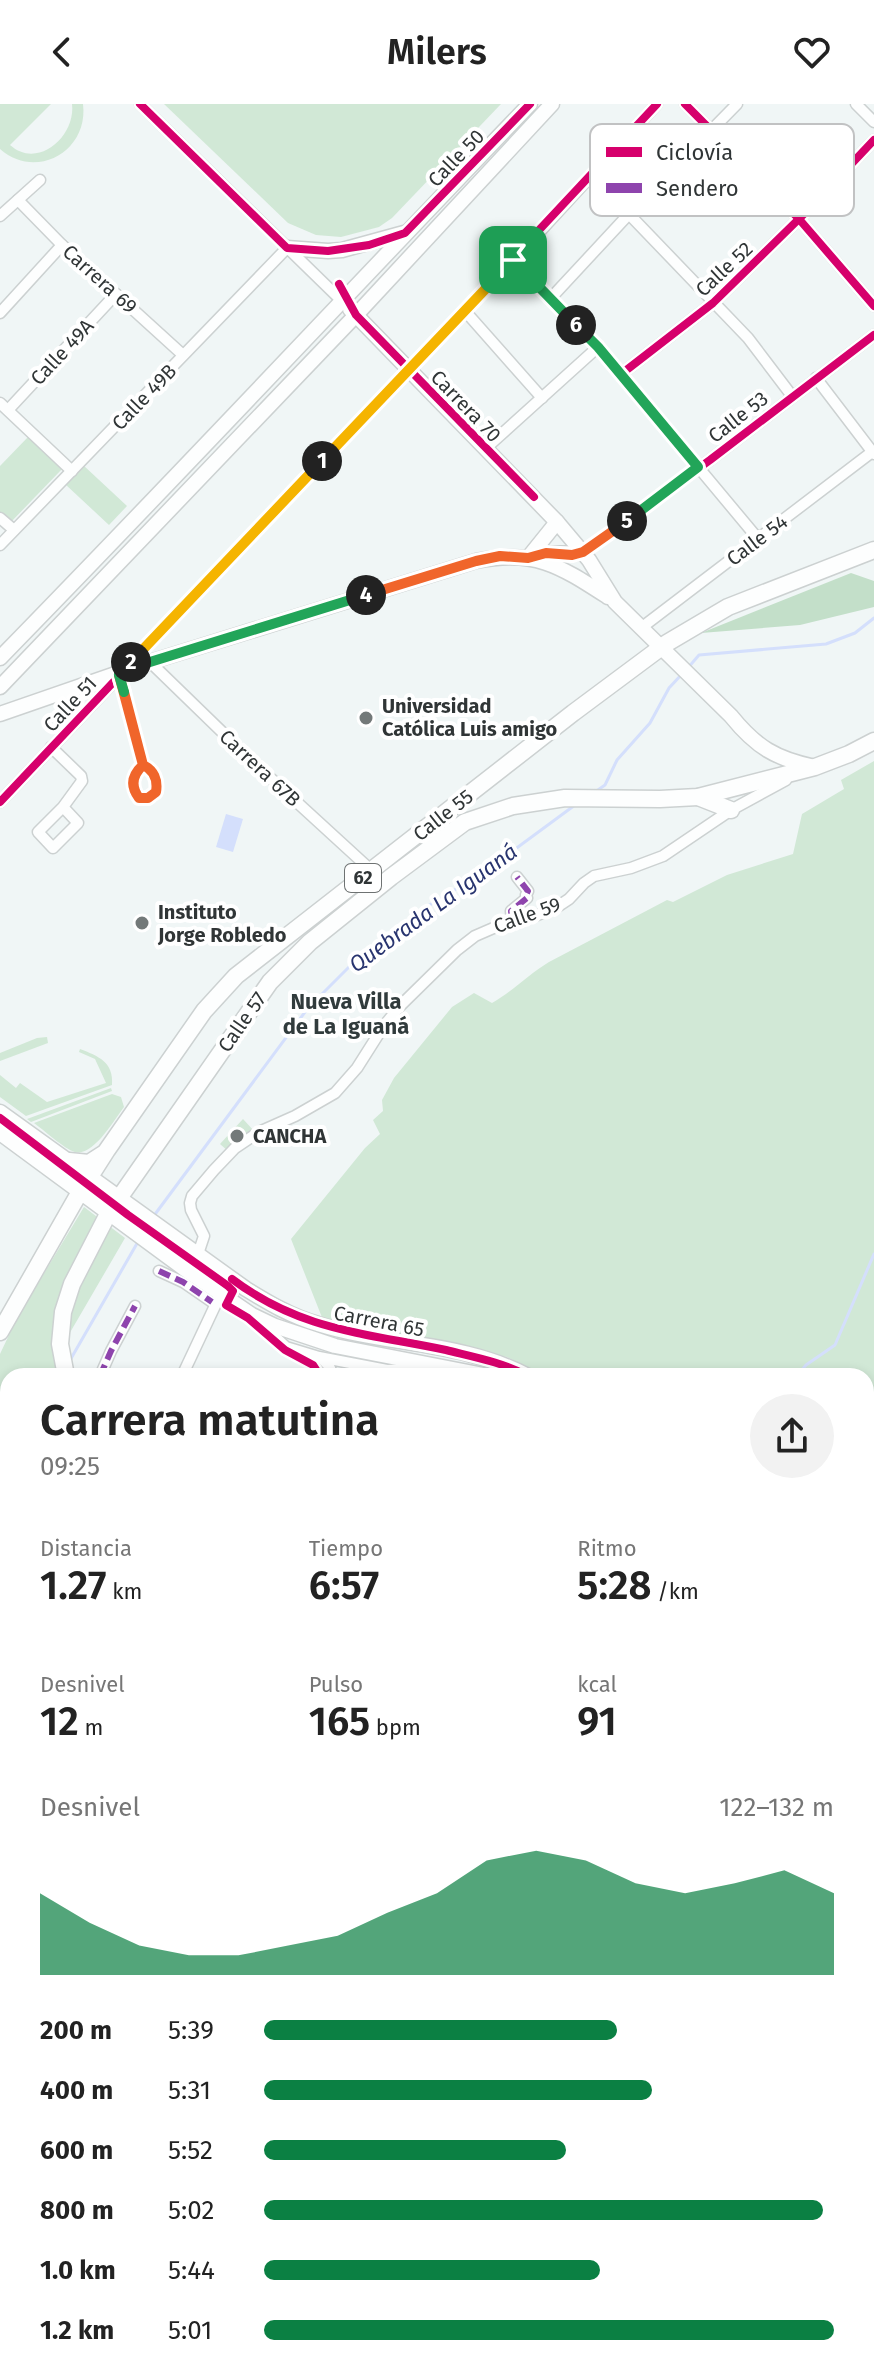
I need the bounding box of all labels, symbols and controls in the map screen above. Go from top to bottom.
icon: back [40,30,84,74]
text: Milers [387,30,487,74]
icon: heart [790,30,834,74]
street label: Calle 50 [423,124,489,192]
legend [590,124,854,216]
text: Ciclovía [656,139,733,166]
text: Sendero [656,175,739,202]
pin [479,226,547,294]
street label: Calle 52 [691,237,757,301]
icon: arrive [491,238,535,282]
street label: Carrera 69 [58,239,142,319]
pin: 6 [556,305,596,345]
text: 6 [570,311,582,338]
street label: Calle 49A [25,314,99,390]
street label: Calle 49B [107,359,181,435]
street label: Carrera 70 [426,365,506,447]
street label: Calle 53 [703,386,773,448]
pin: 1 [302,441,342,481]
text: 1 [317,447,327,474]
pin: 5 [607,501,647,541]
text: 5 [621,507,633,534]
street label: Calle 54 [722,509,793,571]
pin: 4 [346,575,386,615]
text: 4 [360,581,372,608]
pin: 2 [111,642,151,682]
text: 2 [125,648,137,675]
street label: Calle 51 [38,671,102,737]
place label: Universidad Católica Luis amigo [382,694,557,741]
marker: Universidad Católica Luis amigo [357,709,375,727]
street label: Carrera 67B [215,724,305,812]
street label: Calle 55 [408,784,478,846]
water label: Quebrada La Iguaná [344,838,522,978]
road number: 62 [345,864,381,892]
street label: Calle 59 [490,892,564,938]
place label: Instituto Jorge Robledo [157,900,287,947]
marker: Instituto Jorge Robledo [133,914,151,932]
street label: Calle 57 [213,987,271,1057]
district label: Nueva Villa de La Iguaná [283,988,409,1040]
place label: CANCHA [253,1124,327,1148]
marker: CANCHA [228,1127,246,1145]
street label: Carrera 65 [332,1300,426,1342]
text: Carrera matutina [40,1394,379,1447]
button: share [750,1394,834,1478]
text: 09:25 [40,1451,100,1482]
text: Distancia [40,1535,132,1562]
text: Tiempo [309,1535,383,1562]
text: Ritmo [577,1535,637,1562]
text: 1.27 [40,1562,106,1610]
text: 6:57 [309,1562,379,1610]
text: 5:28 [577,1562,651,1610]
text: km [106,1578,142,1605]
text: /km [651,1578,699,1605]
text: Desnivel [40,1671,125,1698]
text: Pulso [309,1671,363,1698]
text: kcal [577,1671,617,1698]
text: 12 [40,1698,79,1746]
text: 165 [309,1698,370,1746]
text: 91 [577,1698,617,1746]
text: m [79,1714,103,1741]
text: bpm [370,1714,421,1741]
text: Desnivel [40,1792,140,1823]
text: 122–132 m [719,1792,834,1823]
text: 200 m [40,2015,112,2046]
text: 5:39 [168,2015,214,2046]
text: 400 m [40,2075,113,2106]
text: 5:31 [168,2075,211,2106]
text: 600 m [40,2135,113,2166]
text: 5:52 [168,2135,213,2166]
text: 800 m [40,2195,114,2226]
text: 5:02 [168,2195,214,2226]
text: 1.0 km [40,2255,116,2286]
text: 5:44 [168,2255,215,2286]
text: 1.2 km [40,2315,114,2346]
text: 5:01 [168,2315,212,2346]

